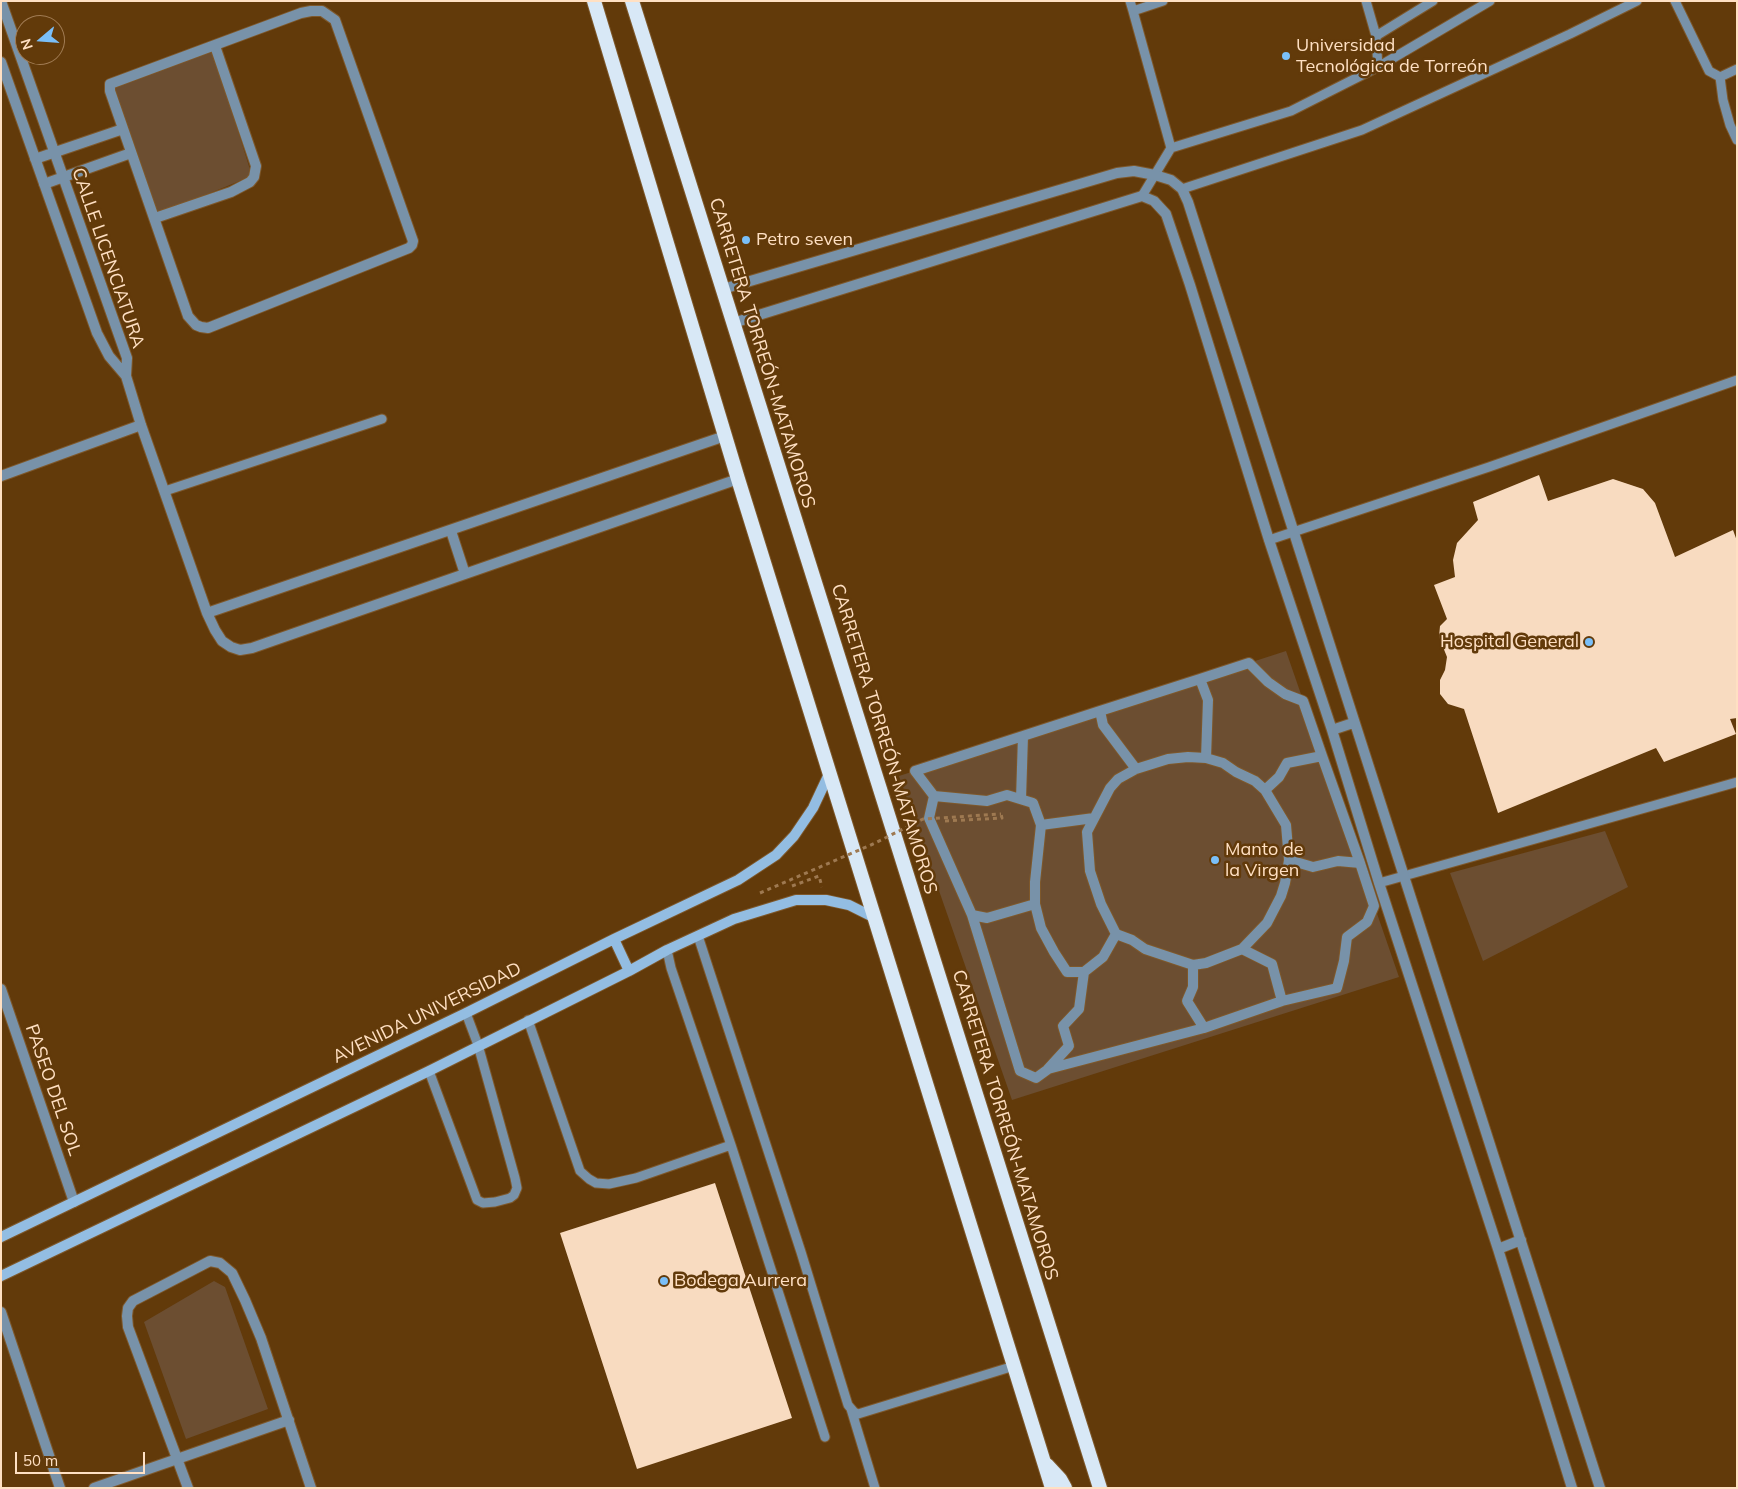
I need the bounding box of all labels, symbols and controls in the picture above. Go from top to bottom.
north arrow [15,15,65,65]
place label: Universidad Tecnológica de Torreón [1296,35,1488,78]
text: N [16,37,37,52]
marker: Universidad Tecnológica de Torreón [1280,50,1292,62]
street label: CALLE LICENCIATURA [67,165,149,351]
street label: CARRETERA TORREÓN-MATAMOROS [704,195,820,511]
place label: Petro seven [756,229,853,251]
marker: Petro seven [740,234,752,246]
street label: CARRETERA TORREÓN-MATAMOROS [826,581,942,897]
place label: Hospital General [1440,631,1579,653]
marker: Hospital General [1583,636,1595,648]
place label: Manto de la Virgen [1225,839,1304,882]
marker: Manto de la Virgen [1209,854,1221,866]
street label: AVENIDA UNIVERSIDAD [329,958,525,1068]
street label: CARRETERA TORREÓN-MATAMOROS [947,967,1063,1283]
street label: PASEO DEL SOL [20,1022,86,1158]
place label: Bodega Aurrera [674,1270,807,1292]
marker: Bodega Aurrera [658,1275,670,1287]
scale bar [18,1442,148,1474]
text: 50 m [23,1451,58,1470]

